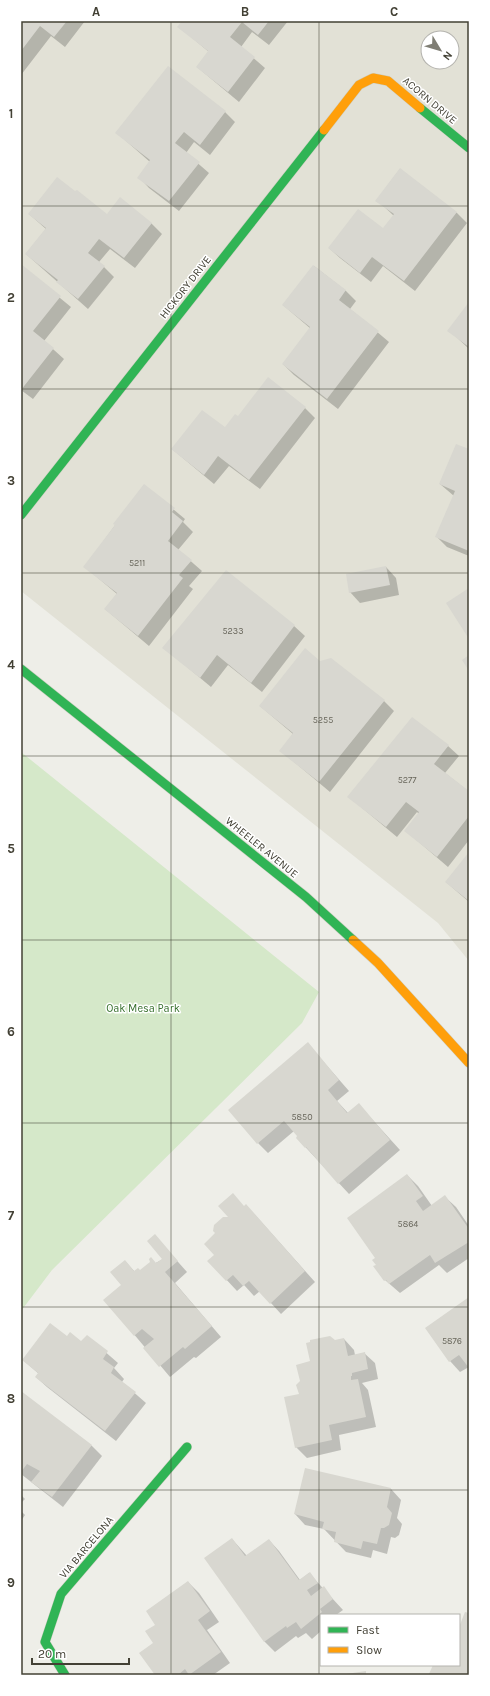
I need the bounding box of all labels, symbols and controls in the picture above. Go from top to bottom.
text: A [92,4,100,19]
text: B [241,4,249,19]
text: C [390,4,398,19]
north arrow [420,30,460,70]
text: N [440,49,455,63]
street label: ACORN DRIVE [400,74,459,127]
text: 1 [9,106,13,121]
street label: HICKORY DRIVE [157,253,214,321]
text: 2 [7,290,15,305]
text: 3 [7,473,15,488]
house number: 5211 [129,558,145,568]
house number: 5233 [223,626,243,636]
text: 4 [7,657,15,672]
house number: 5255 [313,715,333,725]
house number: 5277 [398,775,417,785]
street label: WHEELER AVENUE [223,814,301,881]
text: 5 [7,841,15,856]
park label: Oak Mesa Park [106,1002,180,1015]
text: 6 [7,1024,15,1039]
house number: 5850 [291,1112,313,1122]
text: 7 [8,1208,15,1223]
house number: 5864 [398,1219,418,1229]
house number: 5876 [442,1336,462,1346]
text: 8 [7,1391,15,1406]
street label: VIA BARCELONA [57,1513,117,1581]
text: 9 [7,1575,15,1590]
legend [320,1614,460,1666]
text: Fast [356,1623,380,1637]
scale bar [32,1640,129,1666]
text: Slow [356,1643,382,1657]
text: 20 m [38,1647,66,1661]

